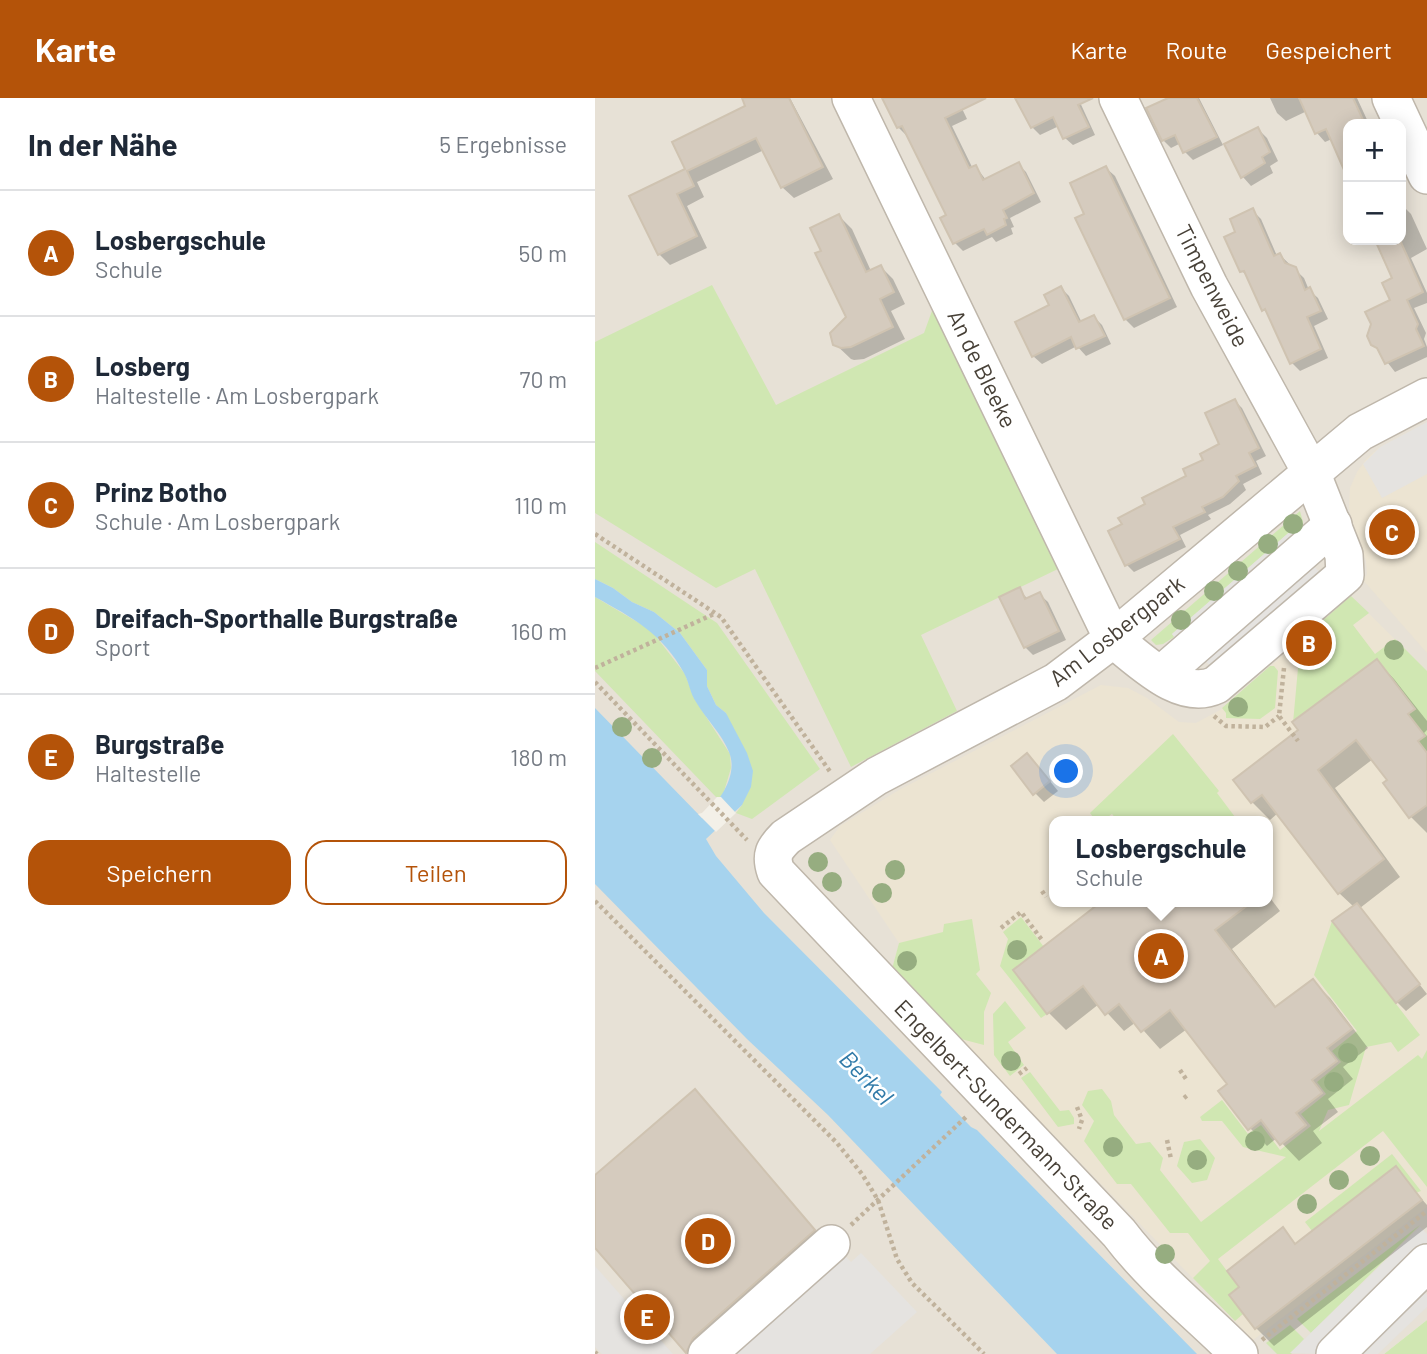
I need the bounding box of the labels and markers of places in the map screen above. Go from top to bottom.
pin: C [1369,506,1415,558]
pin: B [1286,617,1332,669]
pin: A [1138,930,1184,982]
pin: D [685,1215,731,1267]
pin: E [624,1291,670,1343]

